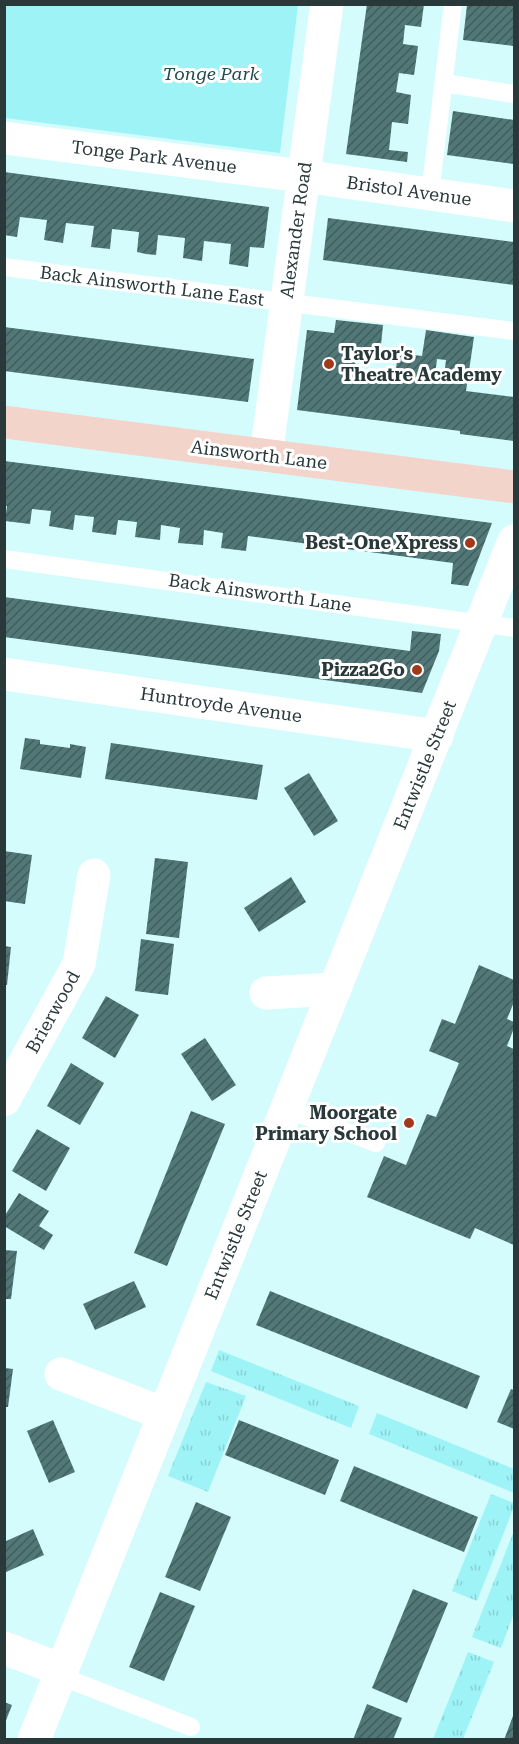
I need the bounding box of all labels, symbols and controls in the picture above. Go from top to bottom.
park label: Tonge Park [163,63,260,84]
street label: Tonge Park Avenue [70,136,238,177]
street label: Alexander Road [276,160,316,299]
street label: Bristol Avenue [345,171,473,210]
street label: Back Ainsworth Lane East [39,261,266,310]
place label: Taylor's Theatre Academy [341,343,502,385]
marker: Taylor's Theatre Academy [322,357,336,371]
street label: Ainsworth Lane [190,436,328,473]
place label: Best-One Xpress [305,532,458,553]
marker: Best-One Xpress [463,536,477,550]
street label: Back Ainsworth Lane [167,569,353,616]
place label: Pizza2Go [321,659,405,680]
marker: Pizza2Go [410,663,424,677]
street label: Huntroyde Avenue [139,683,303,726]
street label: Entwistle Street [389,697,460,833]
street label: Brierwood [21,966,84,1057]
place label: Moorgate Primary School [255,1102,397,1144]
marker: Moorgate Primary School [402,1116,416,1130]
street label: Entwistle Street [200,1167,271,1303]

